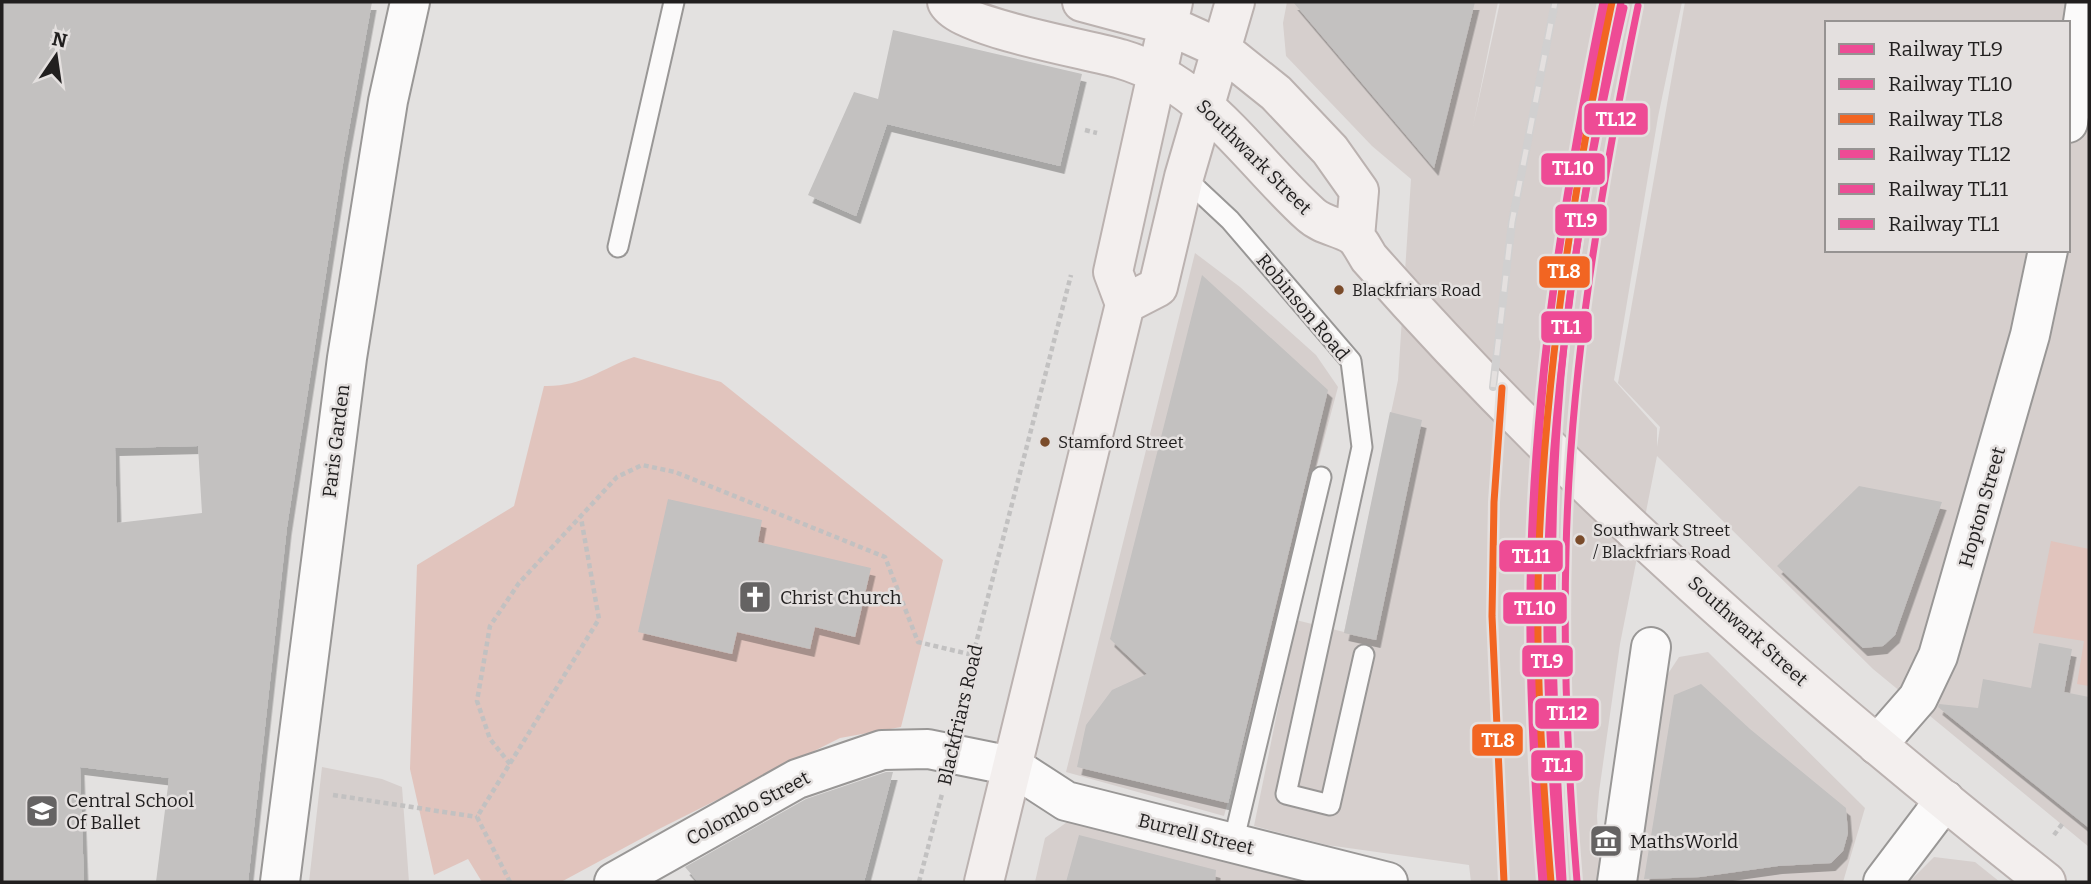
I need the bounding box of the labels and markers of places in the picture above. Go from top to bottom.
place label: Blackfriars Road [1352,280,1481,301]
marker: Blackfriars Road [1332,283,1346,297]
place label: Stamford Street [1058,432,1184,453]
marker: Stamford Street [1038,435,1052,449]
place label: Southwark Street / Blackfriars Road [1593,520,1731,563]
marker: Southwark Street / Blackfriars Road [1573,533,1587,547]
church icon: Christ Church [736,578,774,616]
place label: Christ Church [780,586,902,609]
place label: Central School Of Ballet [66,789,194,834]
school or university icon: Central School Of Ballet [23,792,61,830]
museum icon: MathsWorld [1587,822,1625,860]
place label: MathsWorld [1630,830,1738,853]

